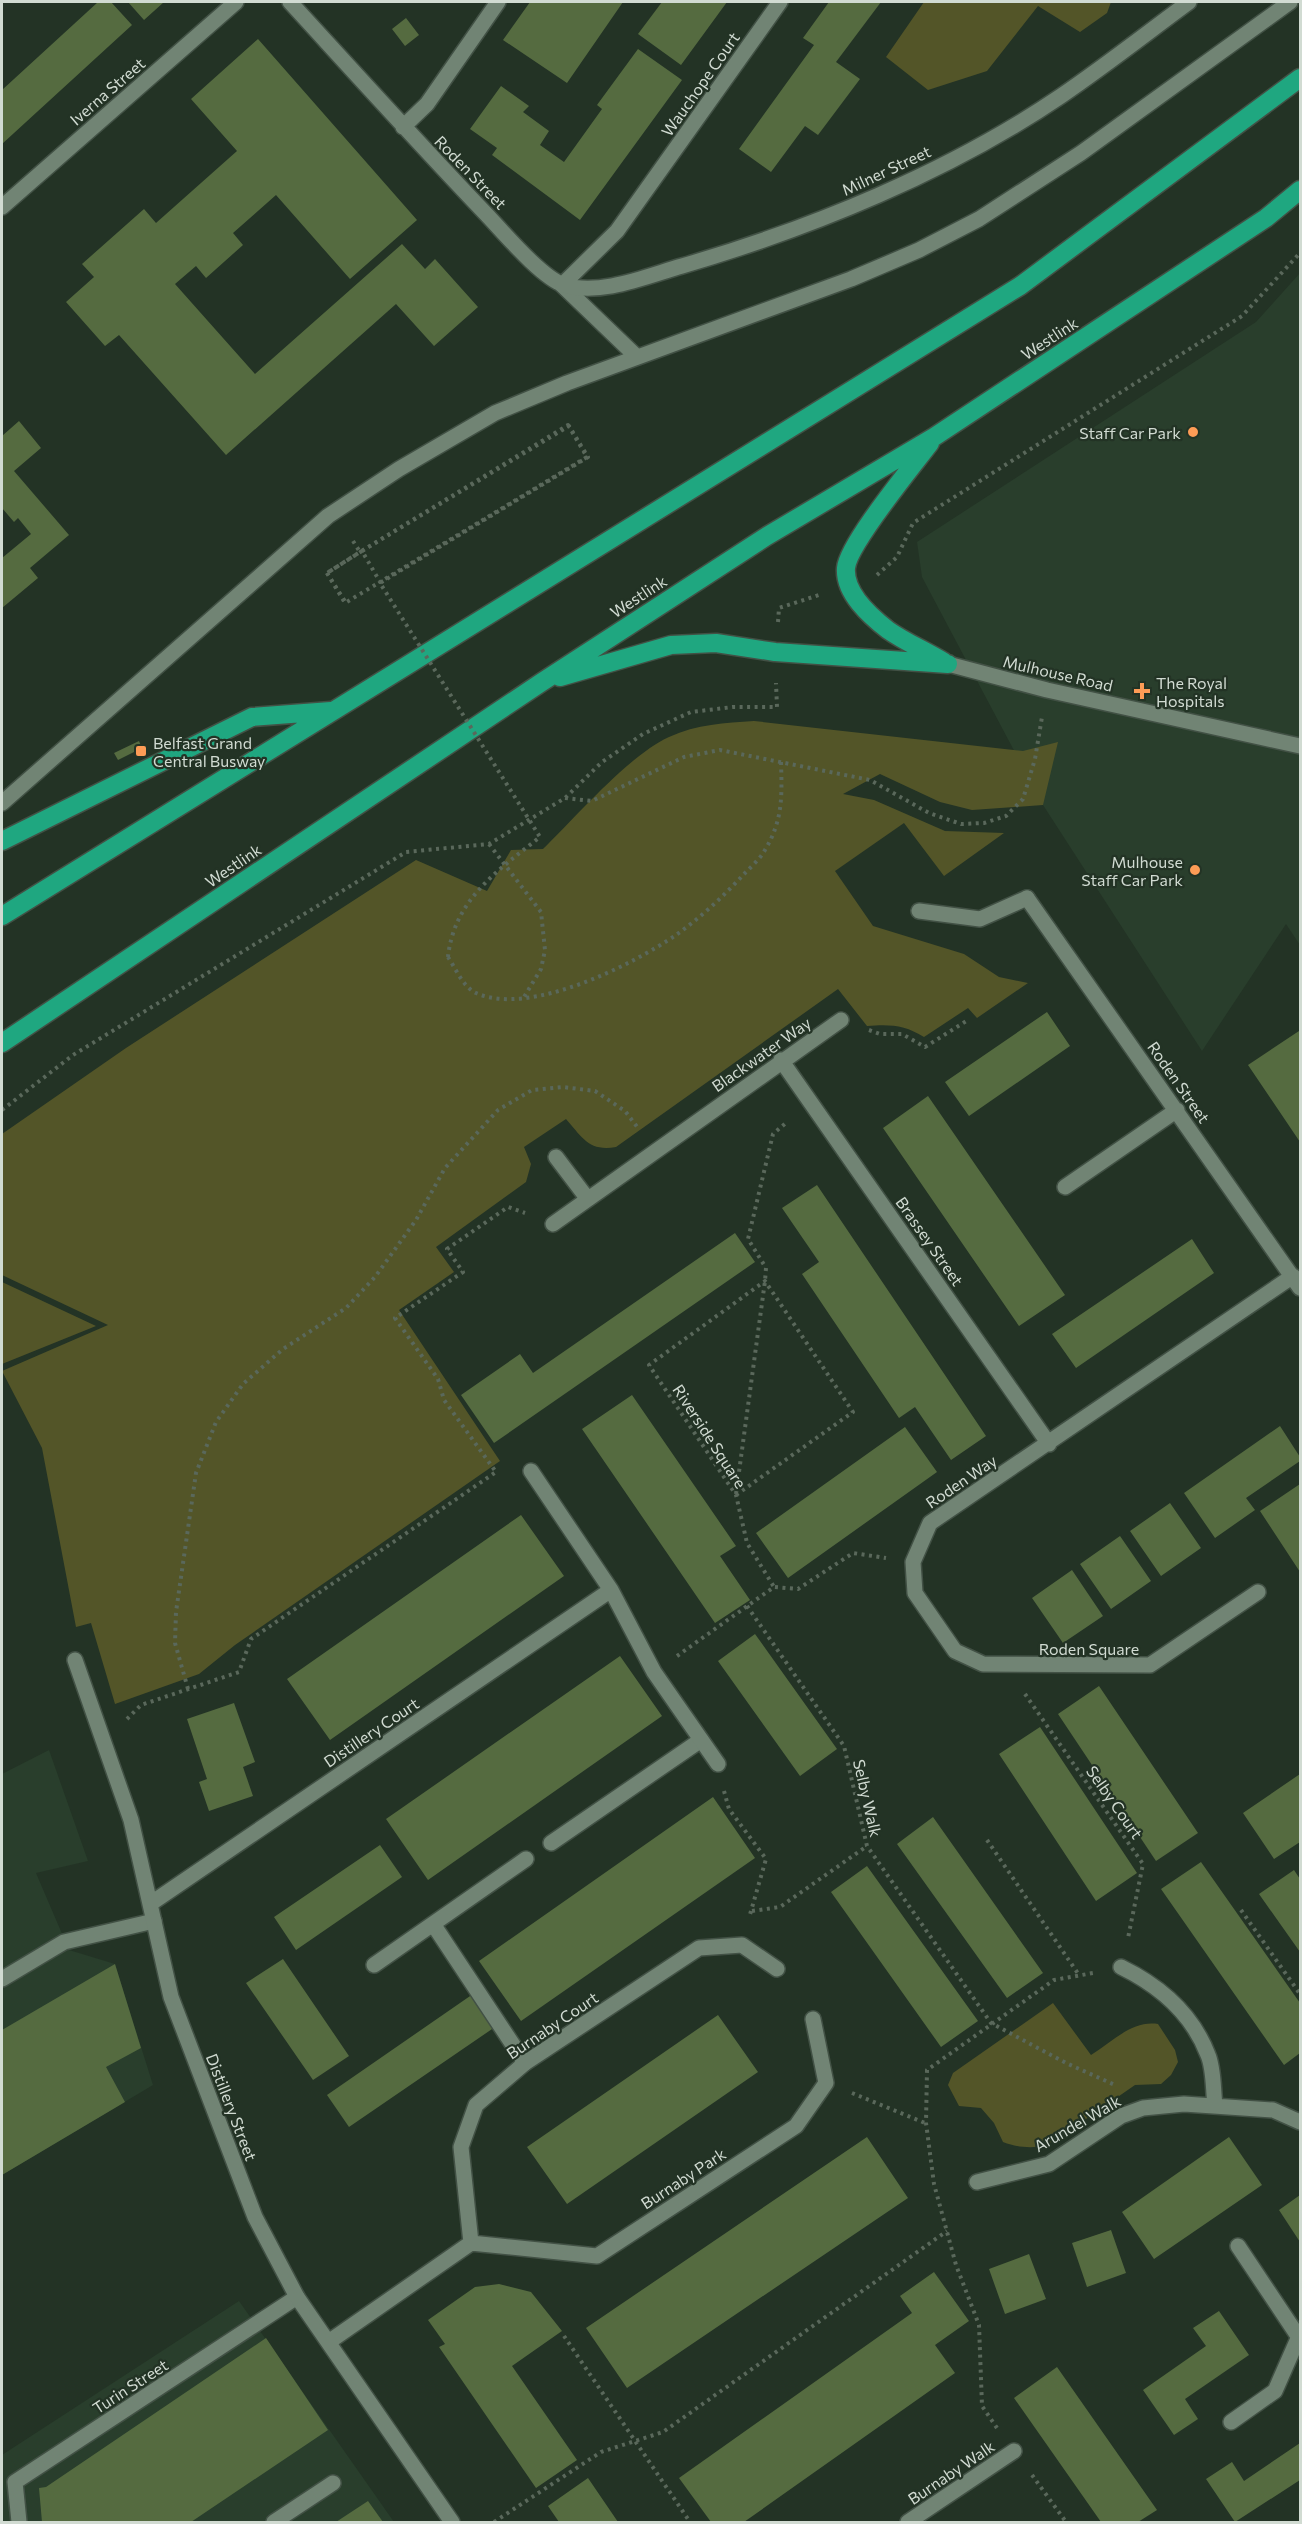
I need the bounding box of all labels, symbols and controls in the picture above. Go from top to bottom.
street label: Wauchope Court [657,28,743,140]
street label: Iverna Street [66,53,149,129]
street label: Roden Street [431,131,511,213]
street label: Milner Street [839,141,934,199]
street label: Westlink [1017,313,1081,363]
place label: Staff Car Park [1079,423,1181,442]
marker: Staff Car Park [1186,425,1200,439]
street label: Westlink [606,571,670,621]
street label: Mulhouse Road [1001,651,1115,695]
place label: The Royal Hospitals [1156,673,1227,710]
marker: The Royal Hospitals [1133,682,1151,700]
place label: Belfast Grand Central Busway [153,733,265,770]
marker: Belfast Grand Central Busway [134,744,148,758]
street label: Westlink [201,839,265,891]
place label: Mulhouse Staff Car Park [1081,852,1183,889]
marker: Mulhouse Staff Car Park [1188,863,1202,877]
street label: Blackwater Way [708,1013,814,1095]
street label: Roden Street [1144,1038,1214,1127]
street label: Brassey Street [892,1193,968,1290]
street label: Riverside Square [669,1380,751,1492]
street label: Roden Way [922,1450,1000,1512]
street label: Roden Square [1039,1639,1139,1658]
street label: Distillery Court [320,1693,422,1771]
street label: Selby Walk [850,1757,886,1839]
street label: Selby Court [1083,1762,1147,1843]
street label: Burnaby Court [503,1987,602,2063]
street label: Distillery Street [203,2051,261,2164]
street label: Arundel Walk [1030,2090,1124,2155]
street label: Burnaby Park [637,2143,729,2212]
street label: Turin Street [89,2354,172,2417]
street label: Burnaby Walk [904,2436,998,2508]

